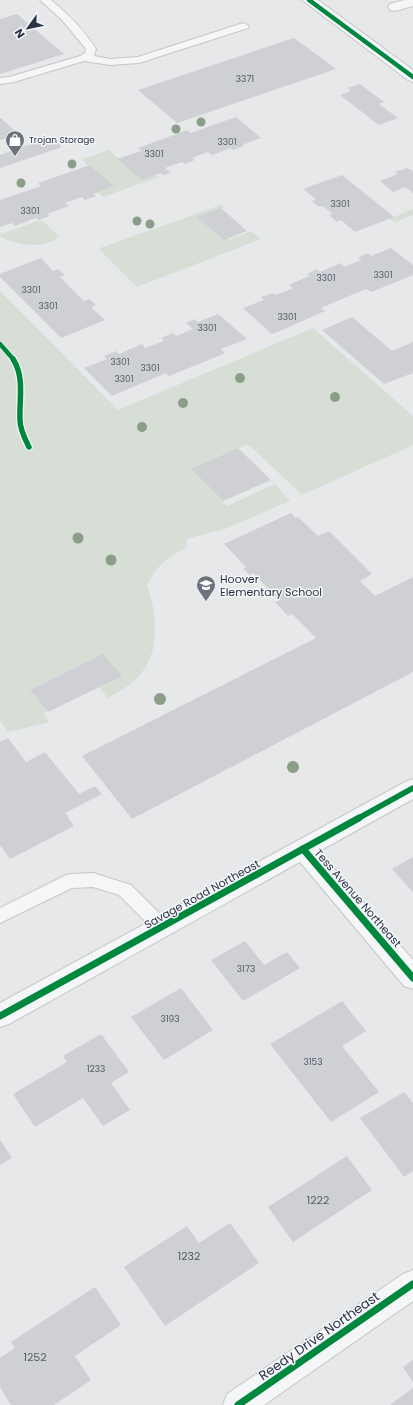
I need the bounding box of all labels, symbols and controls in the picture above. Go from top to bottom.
north arrow [8,8,48,48]
text: N [11,26,29,41]
house number: 3371 [236,73,254,85]
shop icon: Trojan Storage [4,129,26,157]
place label: Trojan Storage [29,134,95,146]
house number: 3301 [217,136,237,148]
house number: 3301 [144,148,164,160]
house number: 3301 [330,198,350,210]
house number: 3301 [20,205,40,217]
house number: 3301 [373,269,393,281]
house number: 3301 [316,272,336,284]
house number: 3301 [21,284,41,296]
house number: 3301 [38,300,58,312]
house number: 3301 [277,311,297,323]
house number: 3301 [197,322,217,334]
house number: 3301 [110,356,130,368]
house number: 3301 [140,362,160,374]
house number: 3301 [114,373,134,385]
place label: Hoover Elementary School [220,571,322,600]
school or university icon: Hoover Elementary School [195,574,217,602]
street label: Tess Avenue Northeast [311,845,405,951]
street label: Savage Road Northeast [141,855,263,933]
house number: 3173 [237,963,255,975]
house number: 3193 [160,1013,180,1025]
house number: 3153 [303,1056,323,1068]
house number: 1233 [87,1063,105,1075]
house number: 1222 [307,1192,329,1208]
house number: 1232 [178,1248,200,1264]
street label: Reedy Drive Northeast [255,1287,383,1385]
house number: 1252 [23,1349,47,1365]

